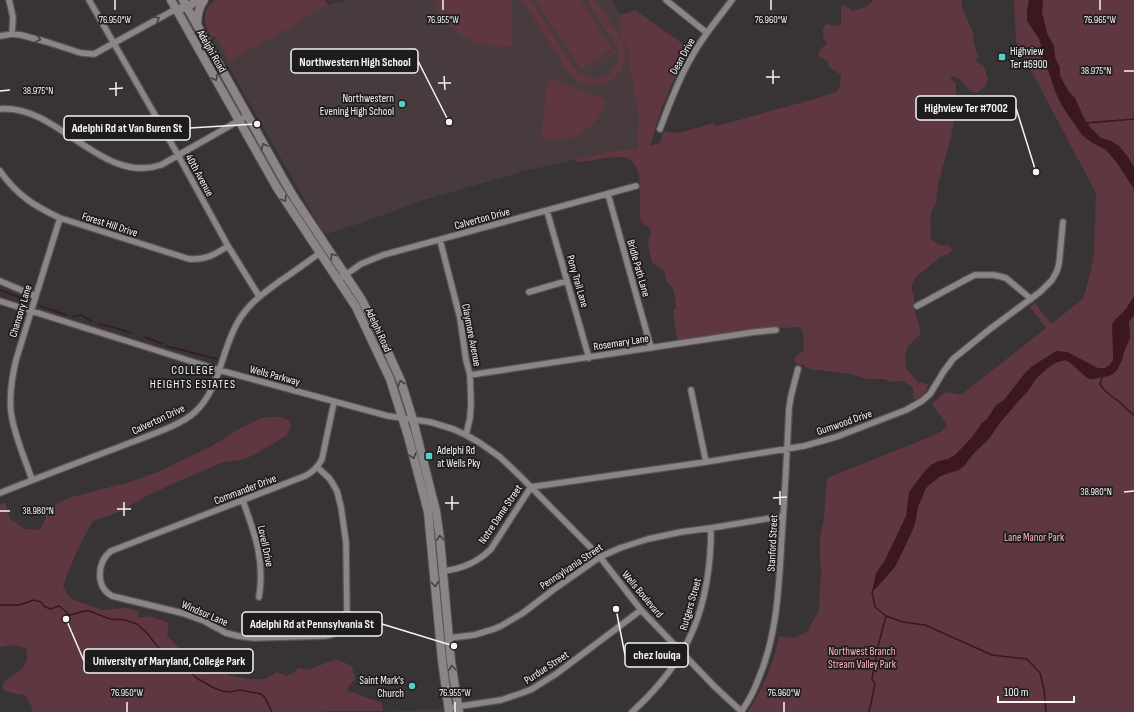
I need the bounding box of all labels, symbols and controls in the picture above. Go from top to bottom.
text: 76.950°W [99,14,132,26]
text: 76.955°W [427,14,459,26]
text: 76.960°W [755,14,788,26]
text: 76.965°W [1084,14,1117,26]
one-way arrow [153,16,160,23]
street label: Adelphi Road [194,27,229,75]
one-way arrow [35,35,41,43]
street label: Dean Drive [667,36,698,77]
place label: Highview Ter #6900 [1010,45,1048,71]
callout: Northwestern High School [291,49,418,73]
marker: Highview Ter #6900 [997,52,1007,62]
text: Northwestern High School [299,55,411,70]
text: 38.975°N [1081,65,1111,77]
one-way arrow [211,74,218,81]
text: 38.975°N [23,85,53,97]
place label: Northwestern Evening High School [320,92,394,118]
callout: Highview Ter #7002 [916,96,1016,120]
marker: Northwestern Evening High School [397,99,407,109]
text: Highview Ter #7002 [924,101,1008,116]
callout: Adelphi Rd at Van Buren St [64,116,190,140]
text: Adelphi Rd at Van Buren St [71,121,182,136]
one-way arrow [262,143,269,150]
street label: 40th Avenue [183,152,216,199]
one-way arrow [279,195,287,202]
street label: Calverton Drive [453,205,511,232]
street label: Forest Hill Drive [80,209,139,240]
street label: Bridle Path Lane [624,238,653,298]
one-way arrow [330,253,338,260]
street label: Pony Trail Lane [564,253,591,309]
street label: Chansory Lane [6,283,35,339]
street label: Claymore Avenue [459,303,484,367]
street label: Adelphi Road [362,305,395,355]
street label: Rosemary Lane [592,332,650,353]
district label: COLLEGE HEIGHTS ESTATES [150,363,236,392]
street label: Wells Parkway [248,363,302,389]
one-way arrow [397,380,406,387]
street label: Calverton Drive [130,402,187,437]
street label: Gumwood Drive [815,407,874,438]
place label: Adelphi Rd at Wells Pky [436,444,481,470]
marker: Adelphi Rd at Wells Pky [424,451,434,461]
one-way arrow [408,452,417,459]
street label: Commander Drive [212,472,278,507]
street label: Notre Dame Street [476,482,525,546]
text: 38.980°N [1080,486,1112,498]
text: 38.980°N [22,505,54,517]
street label: Stanford Street [765,514,781,572]
street label: Lovell Drive [255,524,276,568]
park label: Lane Manor Park [1004,531,1065,544]
one-way arrow [436,535,445,541]
street label: Pennsylvania Street [537,540,606,592]
street label: Wells Boulevard [619,568,666,621]
street label: Rutgers Street [677,576,704,632]
one-way arrow [430,581,439,587]
street label: Windsor Lane [180,598,230,629]
callout: Adelphi Rd at Pennsylvania St [242,612,382,636]
text: Adelphi Rd at Pennsylvania St [249,617,374,632]
callout: chez louiqa [625,643,688,667]
park label: Northwest Branch Stream Valley Park [828,645,897,671]
street label: Purdue Street [521,648,572,687]
text: chez louiqa [633,648,681,663]
callout: University of Maryland, College Park [84,649,253,673]
text: University of Maryland, College Park [93,654,245,669]
one-way arrow [448,665,457,671]
place label: Saint Mark's Church [359,674,404,700]
scale bar [998,678,1074,704]
marker: Saint Mark's Church [407,681,417,691]
text: 100 m [1004,685,1029,700]
text: 76.950°W [111,687,144,699]
text: 76.955°W [439,687,471,699]
text: 76.960°W [768,687,801,699]

